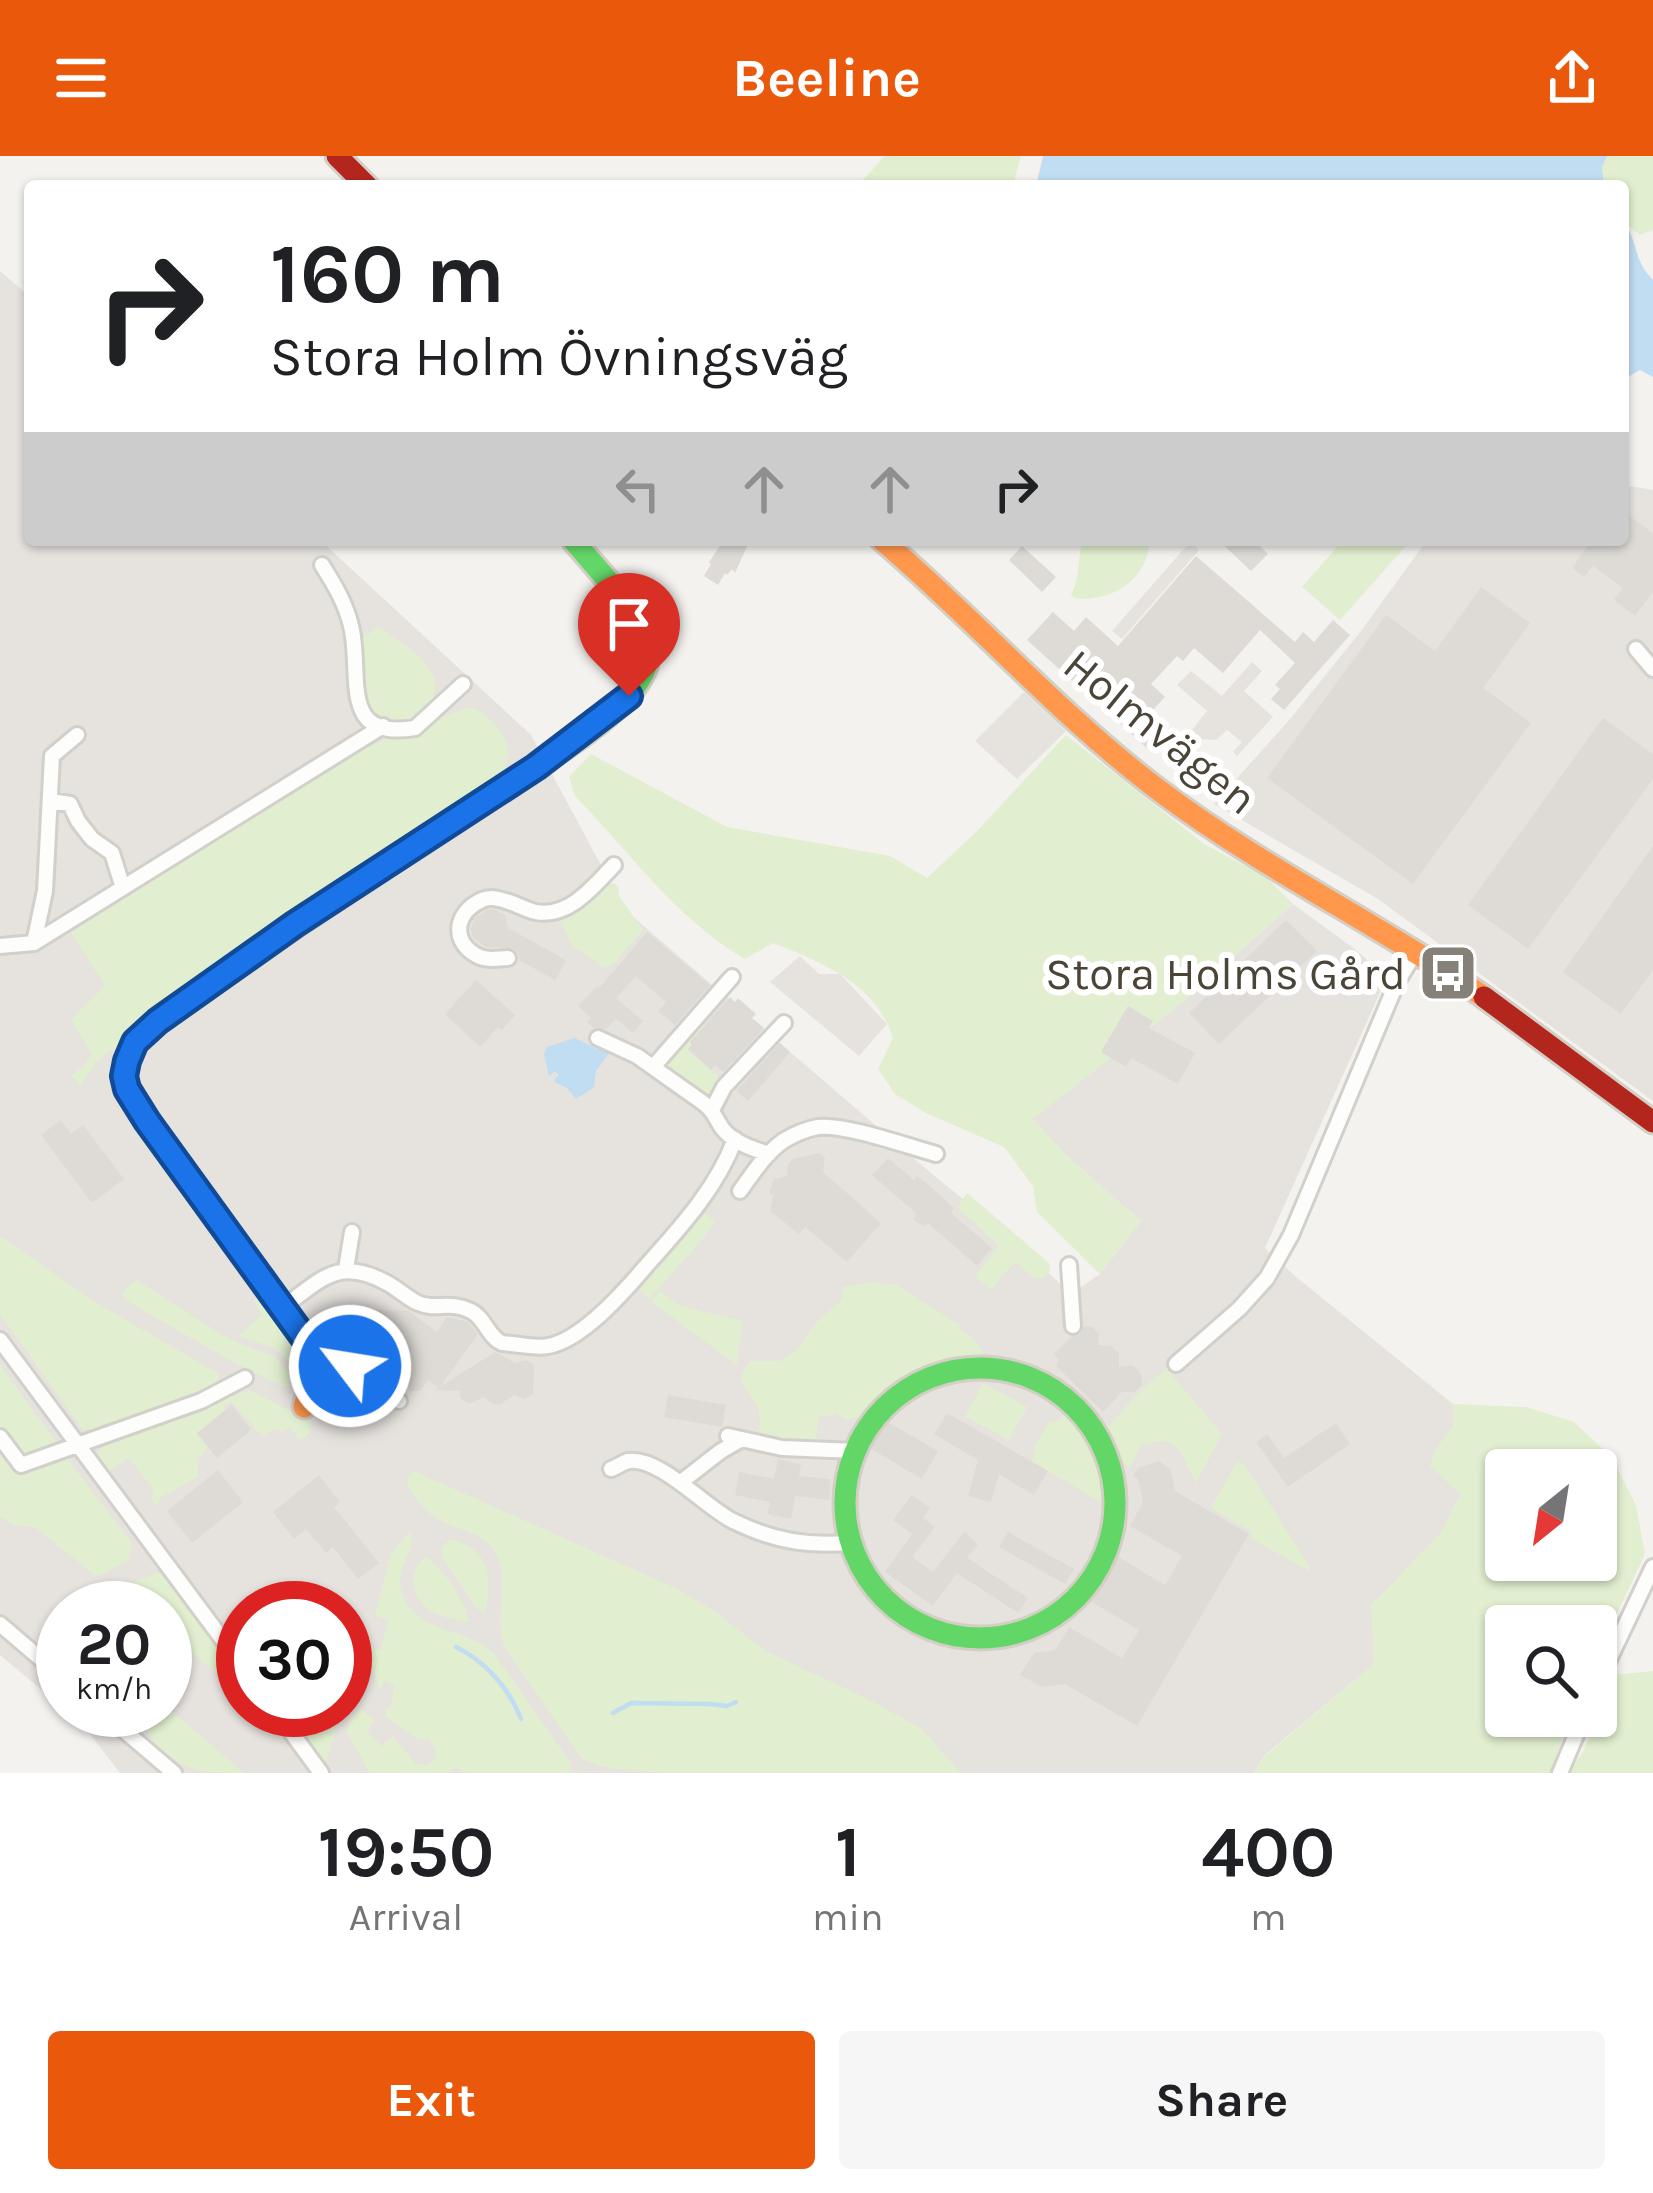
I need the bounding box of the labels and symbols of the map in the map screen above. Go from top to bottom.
pin [578,573,680,696]
street label: Holmvägen [1053,638,1267,826]
bus stop icon: Stora Holms Gård [1417,942,1479,1004]
place label: Stora Holms Gård [1045,948,1406,1000]
position arrow [287,1303,413,1429]
north arrow [1485,1449,1617,1581]
speed limit sign: 30 [216,1581,372,1737]

